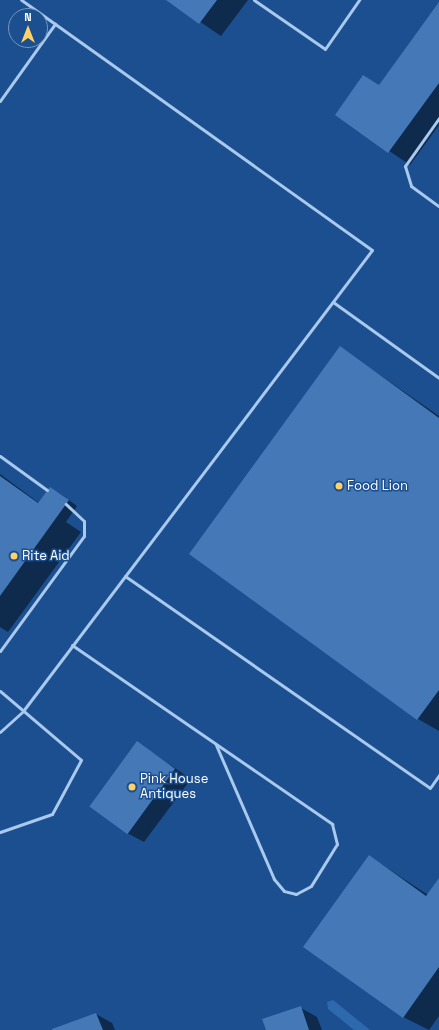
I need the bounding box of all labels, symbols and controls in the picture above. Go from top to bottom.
north arrow [8,8,48,48]
text: N [24,10,32,24]
place label: Food Lion [347,478,408,494]
marker: Food Lion [334,481,344,491]
place label: Rite Aid [22,548,70,564]
marker: Rite Aid [9,551,19,561]
place label: Pink House Antiques [140,772,208,803]
marker: Pink House Antiques [127,782,137,792]

